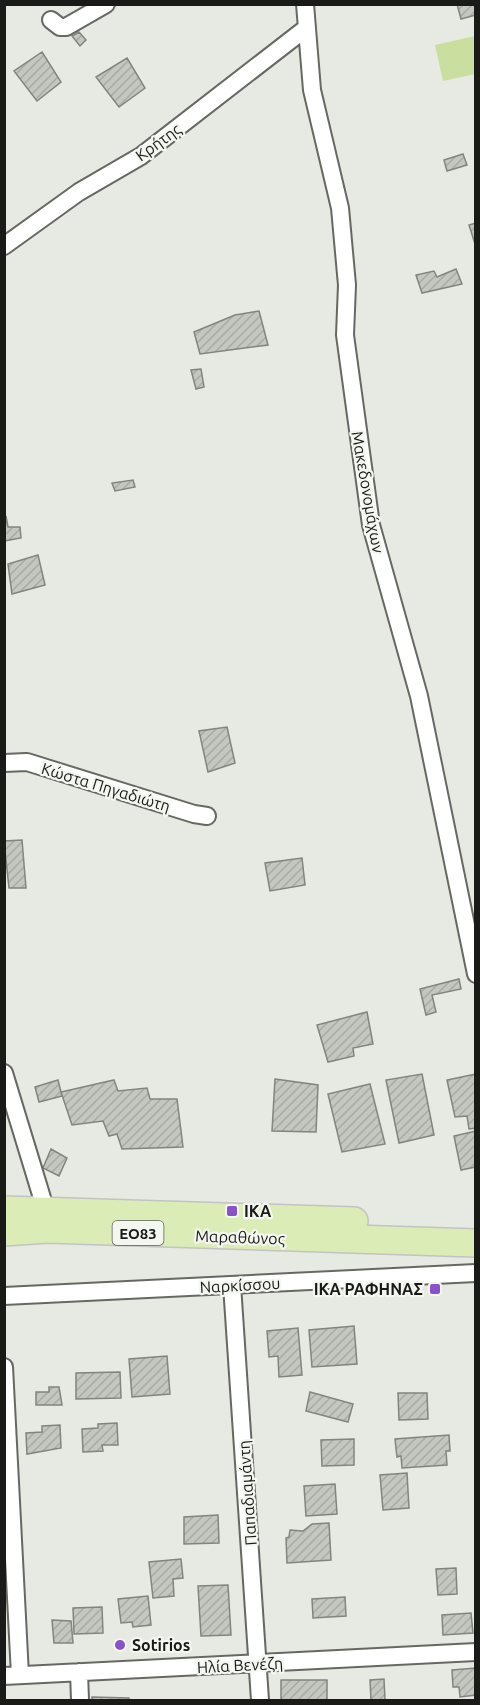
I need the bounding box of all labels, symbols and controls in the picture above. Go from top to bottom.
street label: Κρήτης [132,120,185,165]
street label: Μακεδονομάχων [348,430,388,555]
street label: Κώστα Πηγαδιώτη [39,759,173,815]
place label: ΙΚΑ [244,1202,272,1220]
marker: ΙΚΑ [225,1204,239,1218]
road number: ΕΟ83 [112,1221,164,1245]
street label: Μαραθώνος [195,1226,285,1249]
street label: Ναρκίσσου [199,1274,281,1296]
place label: ΙΚΑ ΡΑΦΗΝΑΣ [314,1280,423,1298]
marker: ΙΚΑ ΡΑΦΗΝΑΣ [428,1282,442,1296]
street label: Παπαδιαμάντη [234,1440,260,1546]
place label: Sotirios [132,1636,190,1654]
marker: Sotirios [113,1638,127,1652]
street label: Ηλία Βενέζη [196,1654,284,1677]

